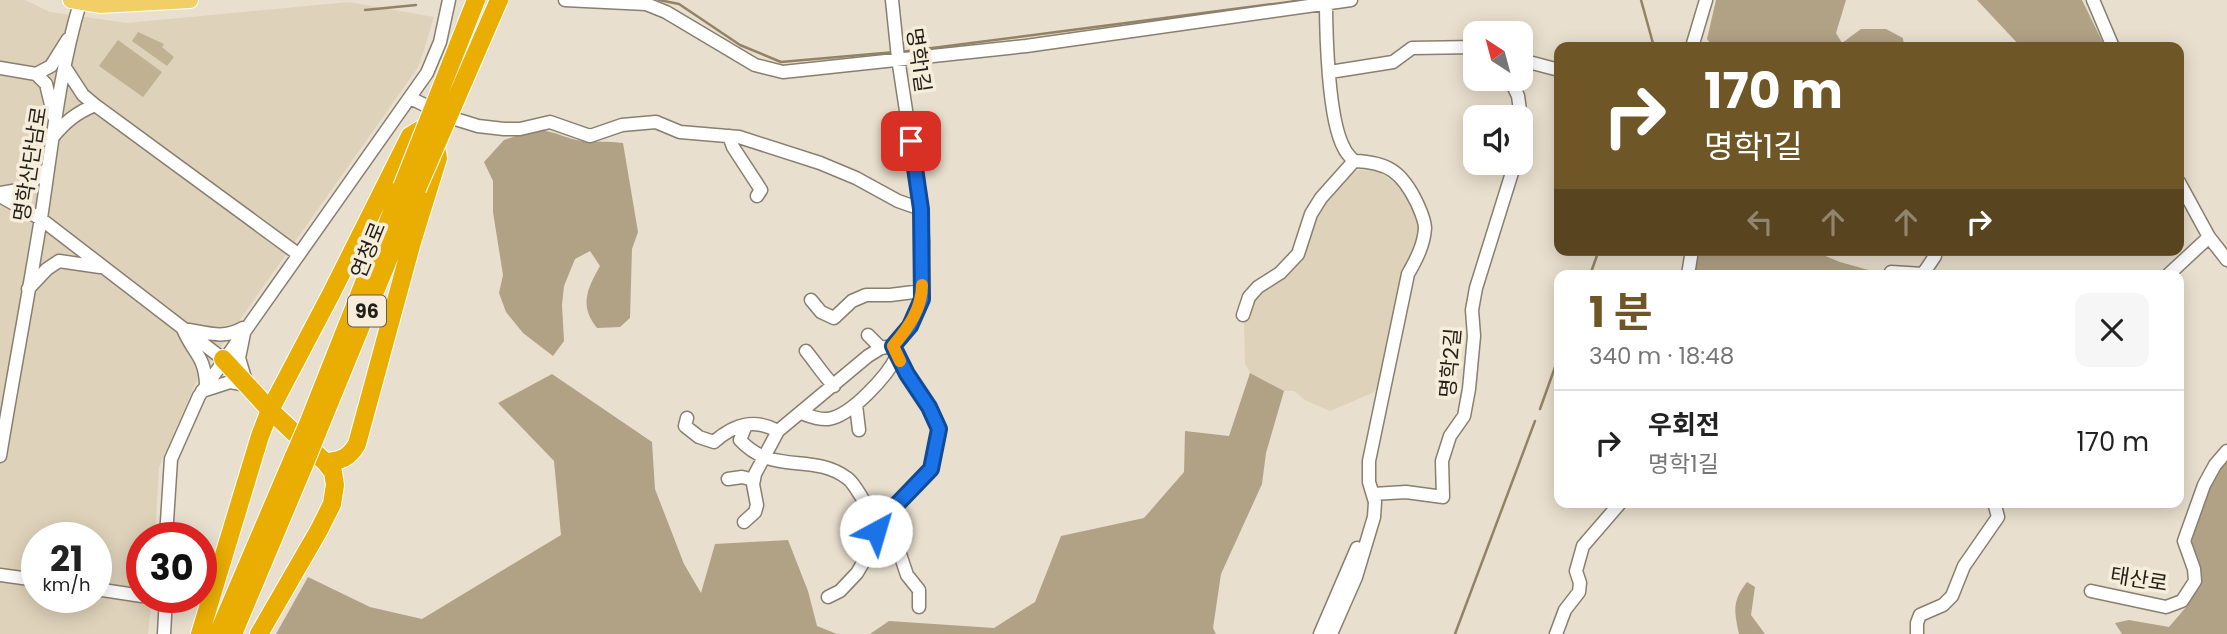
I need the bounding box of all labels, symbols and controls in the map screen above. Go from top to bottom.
north arrow [1463,21,1533,91]
map controls [1463,21,1533,175]
street label: 명학1길 [900,26,938,94]
text: 170 m [1704,57,1843,125]
icon: right [1589,70,1680,161]
street label: 명학산단남로 [7,104,53,224]
button: sound [1463,105,1533,175]
pin [881,111,941,171]
icon: arrive [892,122,930,160]
text: 명학1길 [1704,124,1803,169]
icon: left [1741,203,1779,241]
icon: ahead [1814,203,1852,241]
icon: ahead [1887,203,1925,241]
icon: right [1960,203,1998,241]
street label: 연청로 [344,218,392,282]
text: 1 분 [1589,283,1652,342]
button: close [2075,293,2149,367]
road number: 96 [348,296,386,326]
street label: 명학2길 [1433,327,1467,399]
text: 340 m · 18:48 [1589,340,1734,372]
text: 우회전 [1648,407,1720,443]
icon: right [1589,424,1627,462]
text: 170 m [2076,424,2149,460]
text: 명학1길 [1648,448,1719,480]
position arrow [839,494,913,568]
speed limit sign: 30 [126,522,217,613]
text: 21 [50,534,83,583]
street label: 태산로 [2108,560,2170,598]
text: km/h [43,572,90,597]

